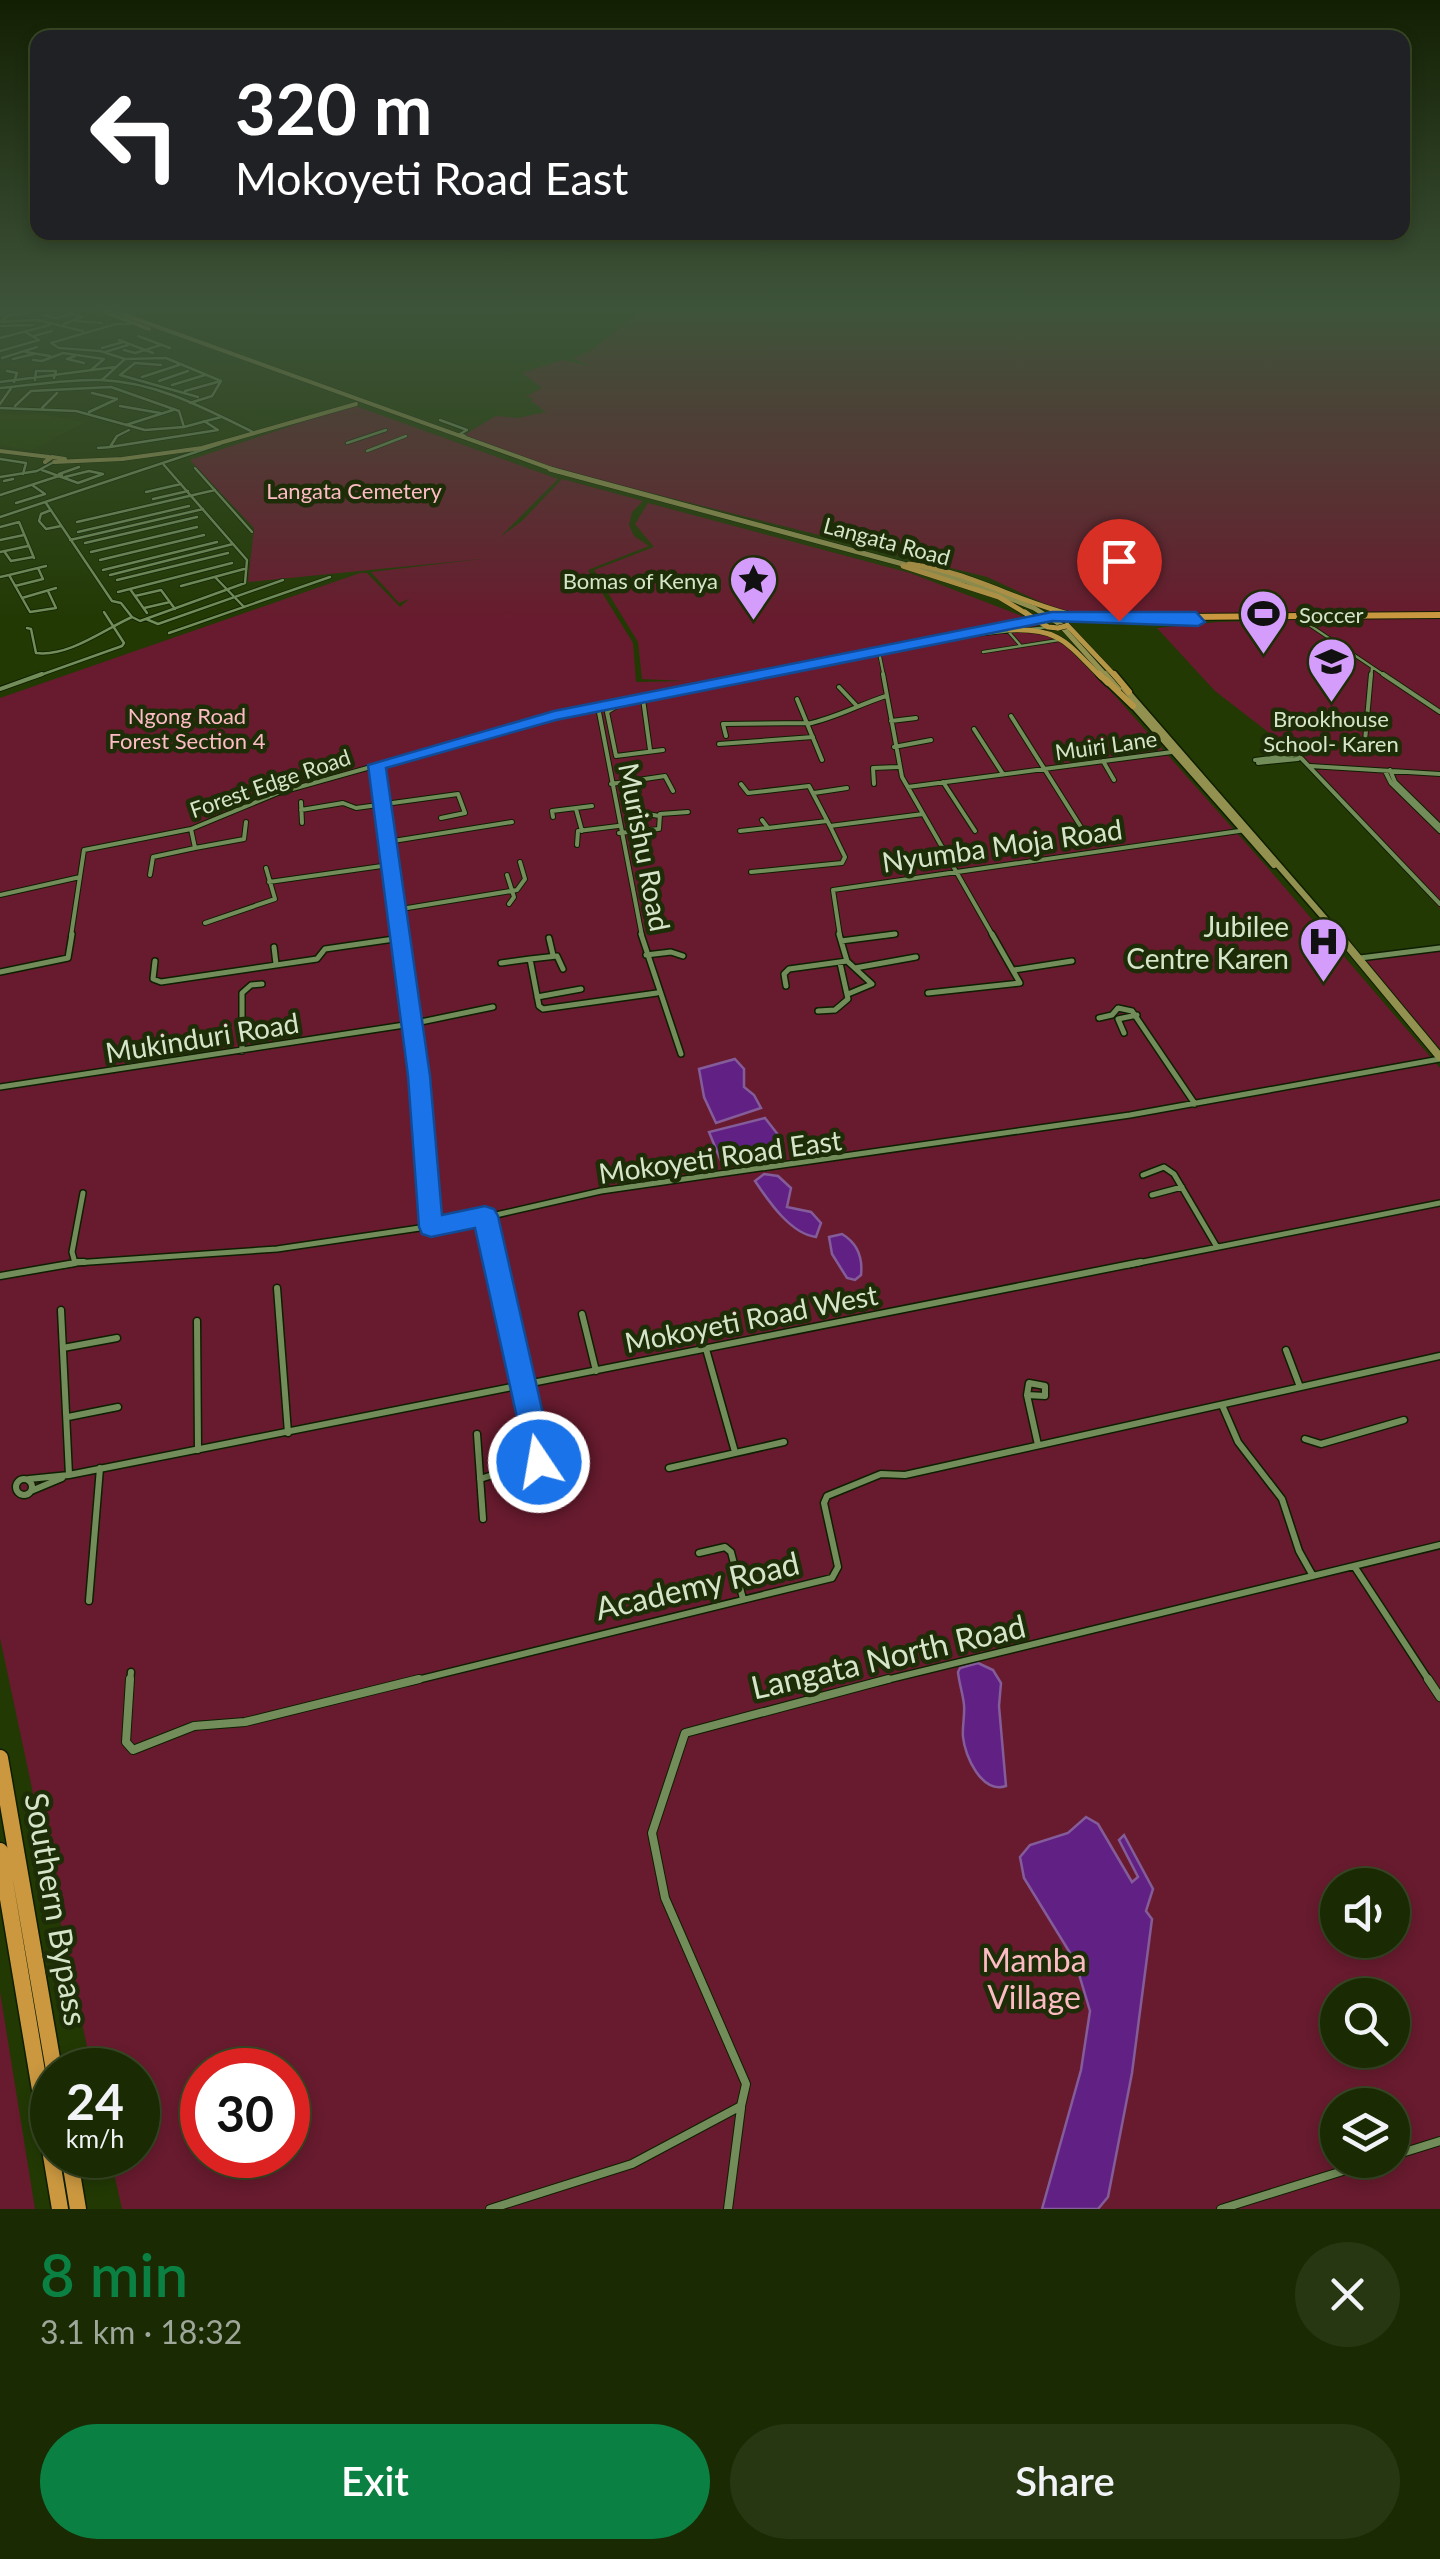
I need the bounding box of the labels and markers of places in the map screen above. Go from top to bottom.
pin [1077,519,1162,622]
place icon: Bomas of Kenya [727,554,779,622]
place label: Bomas of Kenya [563,567,718,594]
sports icon: Soccer [1238,588,1290,656]
place label: Soccer [1299,601,1364,628]
school or university icon: Brookhouse School- Karen [1305,636,1357,704]
place label: Brookhouse School- Karen [1263,705,1399,757]
place label: Jubilee Centre Karen [1126,909,1289,975]
hospital icon: Jubilee Centre Karen [1298,916,1350,984]

